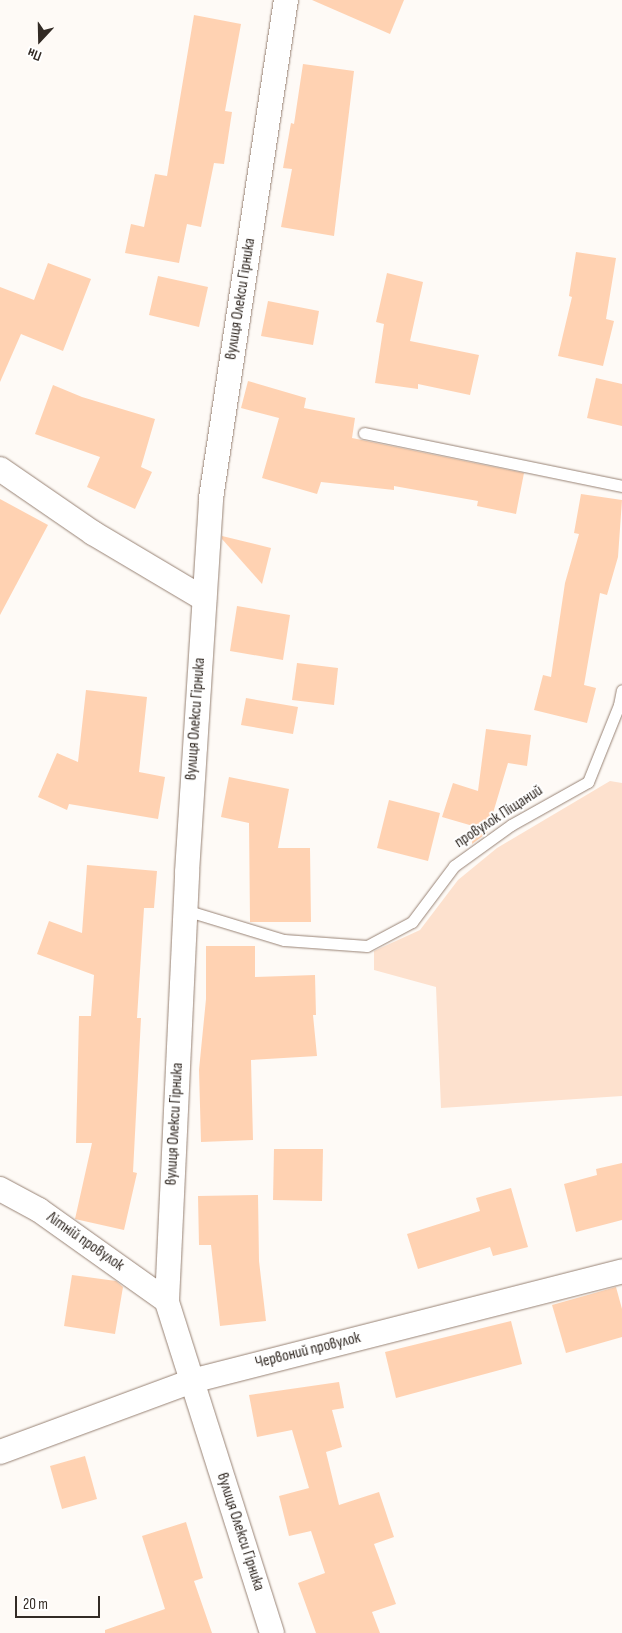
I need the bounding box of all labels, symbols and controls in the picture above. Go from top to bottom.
north arrow [15,15,65,65]
text: Пн [25,44,44,65]
street label: вулиця Олекси Гірника [222,237,260,361]
street label: вулиця Олекси Гірника [182,657,210,781]
street label: провулок Піщаний [451,781,547,853]
street label: вулиця Олекси Гірника [162,1062,188,1186]
street label: Літній провулок [43,1208,127,1276]
street label: Червоний провулок [253,1329,363,1373]
street label: вулиця Олекси Гірника [212,1471,268,1593]
scale bar [18,1586,102,1618]
text: 20 m [23,1595,48,1614]

